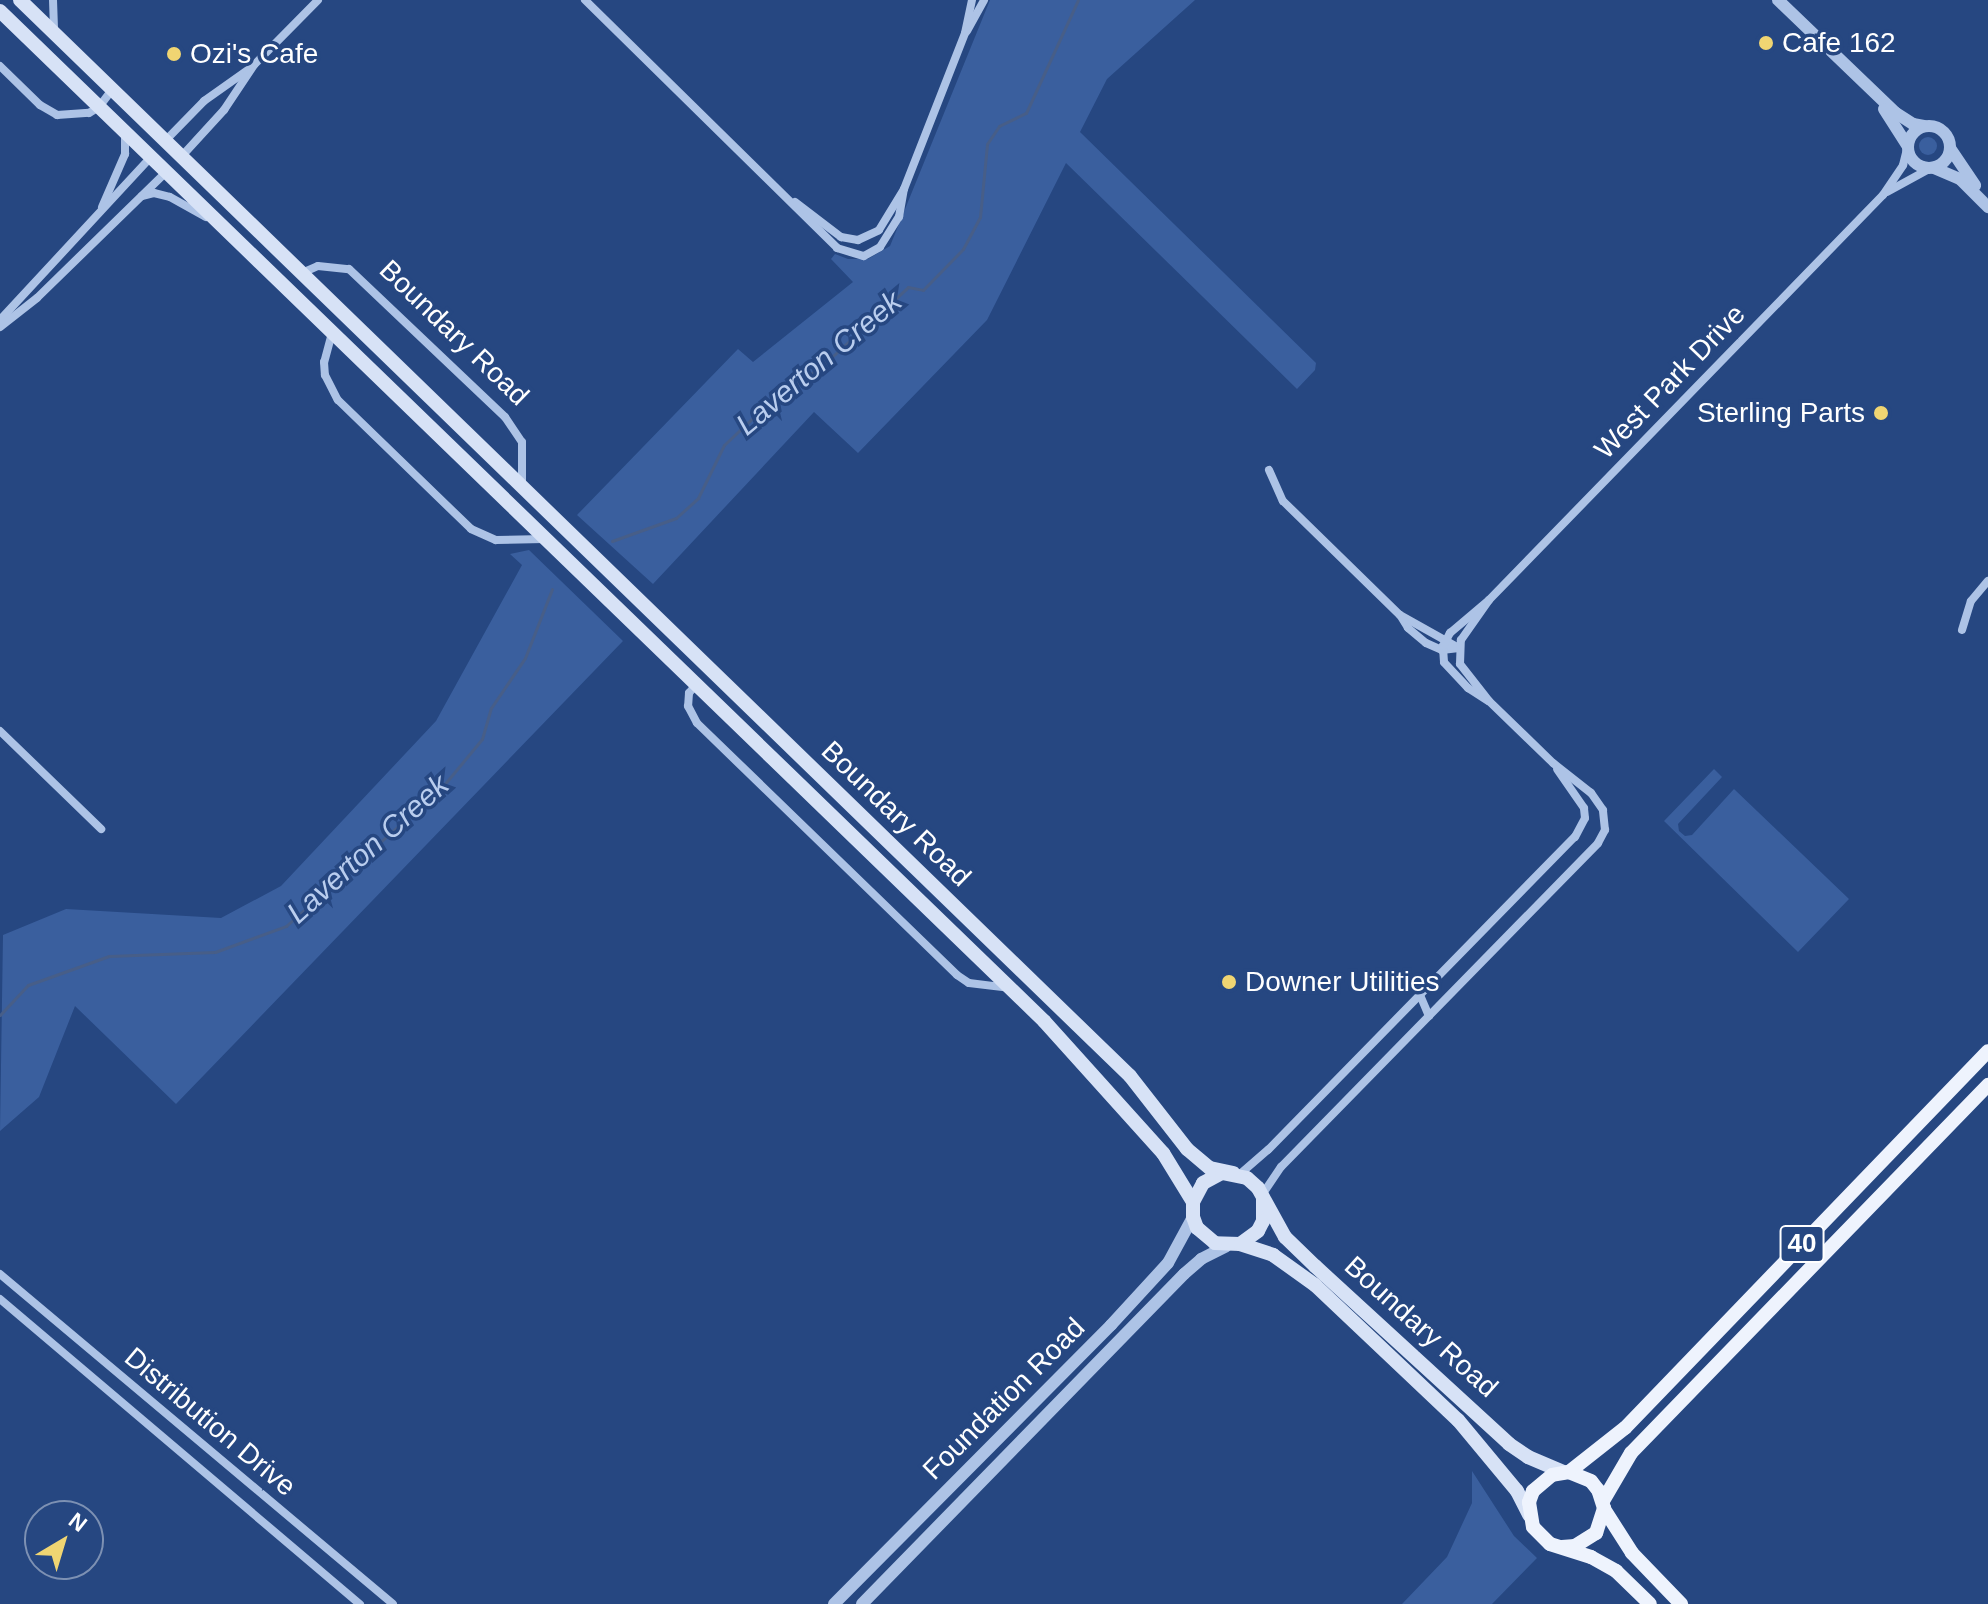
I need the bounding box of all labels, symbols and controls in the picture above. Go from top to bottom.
place label: Cafe 162 [1782,26,1896,60]
marker: Cafe 162 [1757,34,1775,52]
place label: Ozi's Cafe [190,37,318,71]
marker: Ozi's Cafe [165,45,183,63]
street label: Boundary Road [372,253,536,413]
water label: Laverton Creek [729,283,909,443]
street label: West Park Drive [1588,298,1752,466]
place label: Sterling Parts [1697,396,1865,430]
marker: Sterling Parts [1872,404,1890,422]
street label: Boundary Road [814,734,978,894]
water label: Laverton Creek [280,767,456,931]
place label: Downer Utilities [1245,965,1439,999]
marker: Downer Utilities [1220,973,1238,991]
road number: 40 [1778,1222,1826,1266]
street label: Boundary Road [1337,1249,1505,1405]
street label: Foundation Road [916,1311,1092,1487]
street label: Distribution Drive [118,1341,302,1503]
north arrow [24,1500,104,1580]
text: N [64,1508,92,1537]

